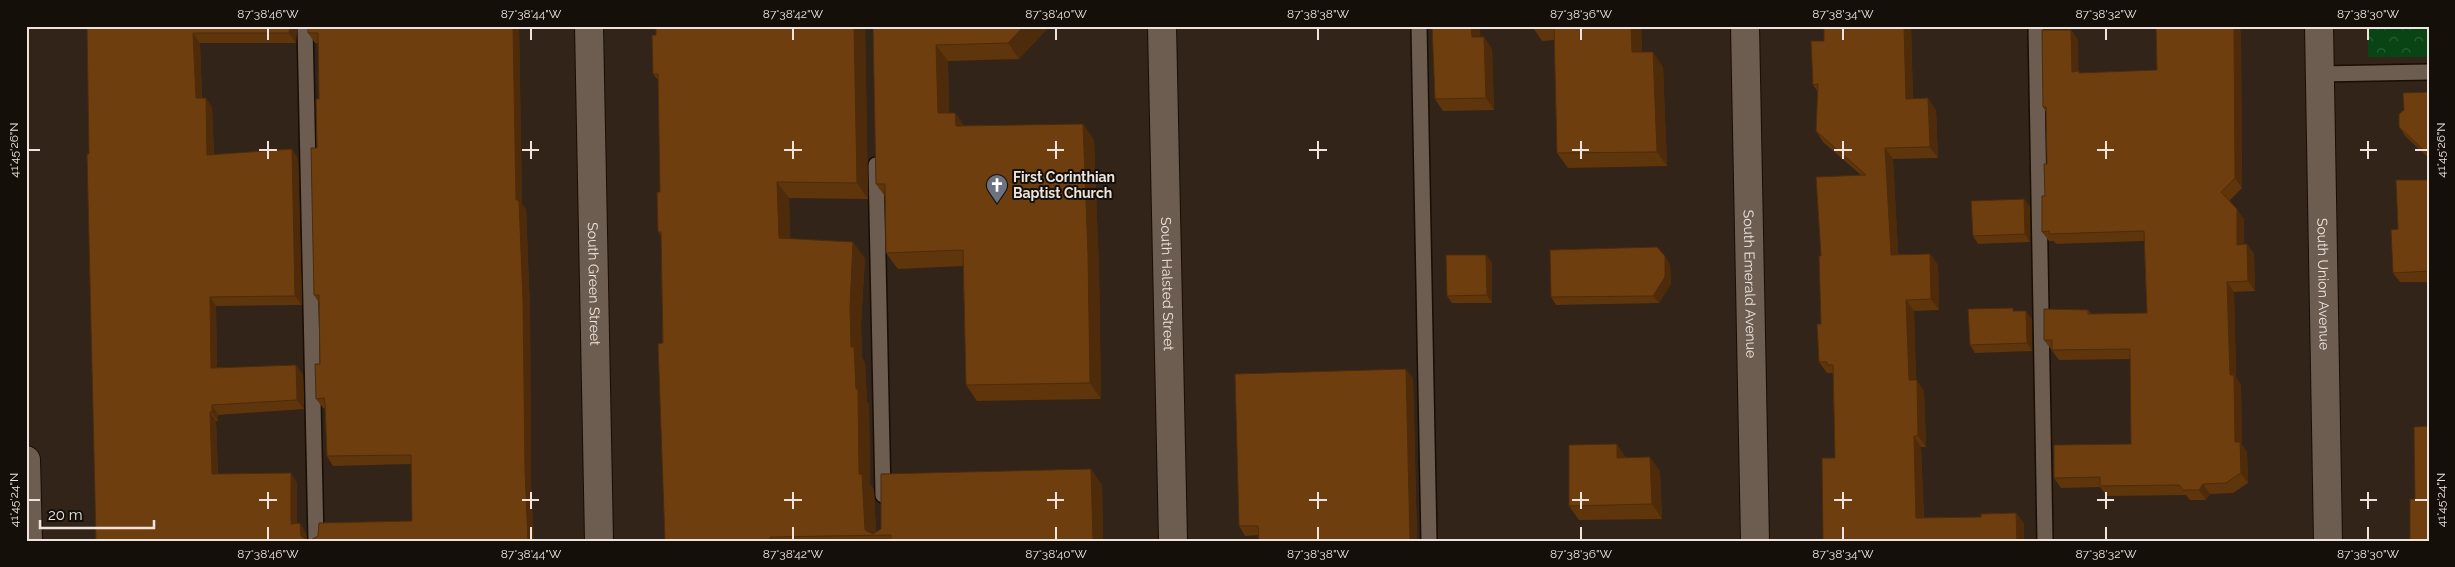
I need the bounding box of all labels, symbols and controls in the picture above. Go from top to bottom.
text: 87°38'46"W [237,7,299,21]
text: 87°38'44"W [501,7,562,21]
text: 87°38'42"W [763,7,824,21]
text: 87°38'40"W [1025,7,1087,21]
text: 87°38'38"W [1287,7,1349,21]
text: 87°38'36"W [1550,7,1612,21]
text: 87°38'34"W [1812,7,1874,21]
text: 87°38'32"W [2075,7,2137,21]
text: 87°38'30"W [2337,7,2399,21]
text: 41°45'26"N [7,122,21,178]
text: 41°45'26"N [2434,122,2448,178]
place label: First Corinthian Baptist Church [1013,169,1115,201]
church icon: First Corinthian Baptist Church [985,173,1009,204]
street label: South Emerald Avenue [1741,210,1759,358]
street label: South Halsted Street [1158,217,1177,351]
street label: South Union Avenue [2314,218,2333,350]
street label: South Green Street [585,222,603,346]
text: 41°45'24"N [7,473,21,527]
text: 41°45'24"N [2434,473,2448,527]
scale bar [40,497,154,529]
text: 20 m [48,506,83,524]
text: 87°38'46"W [237,547,299,561]
text: 87°38'44"W [501,547,562,561]
text: 87°38'42"W [763,547,824,561]
text: 87°38'40"W [1025,547,1087,561]
text: 87°38'38"W [1287,547,1349,561]
text: 87°38'36"W [1550,547,1612,561]
text: 87°38'34"W [1812,547,1874,561]
text: 87°38'32"W [2075,547,2137,561]
text: 87°38'30"W [2337,547,2399,561]

